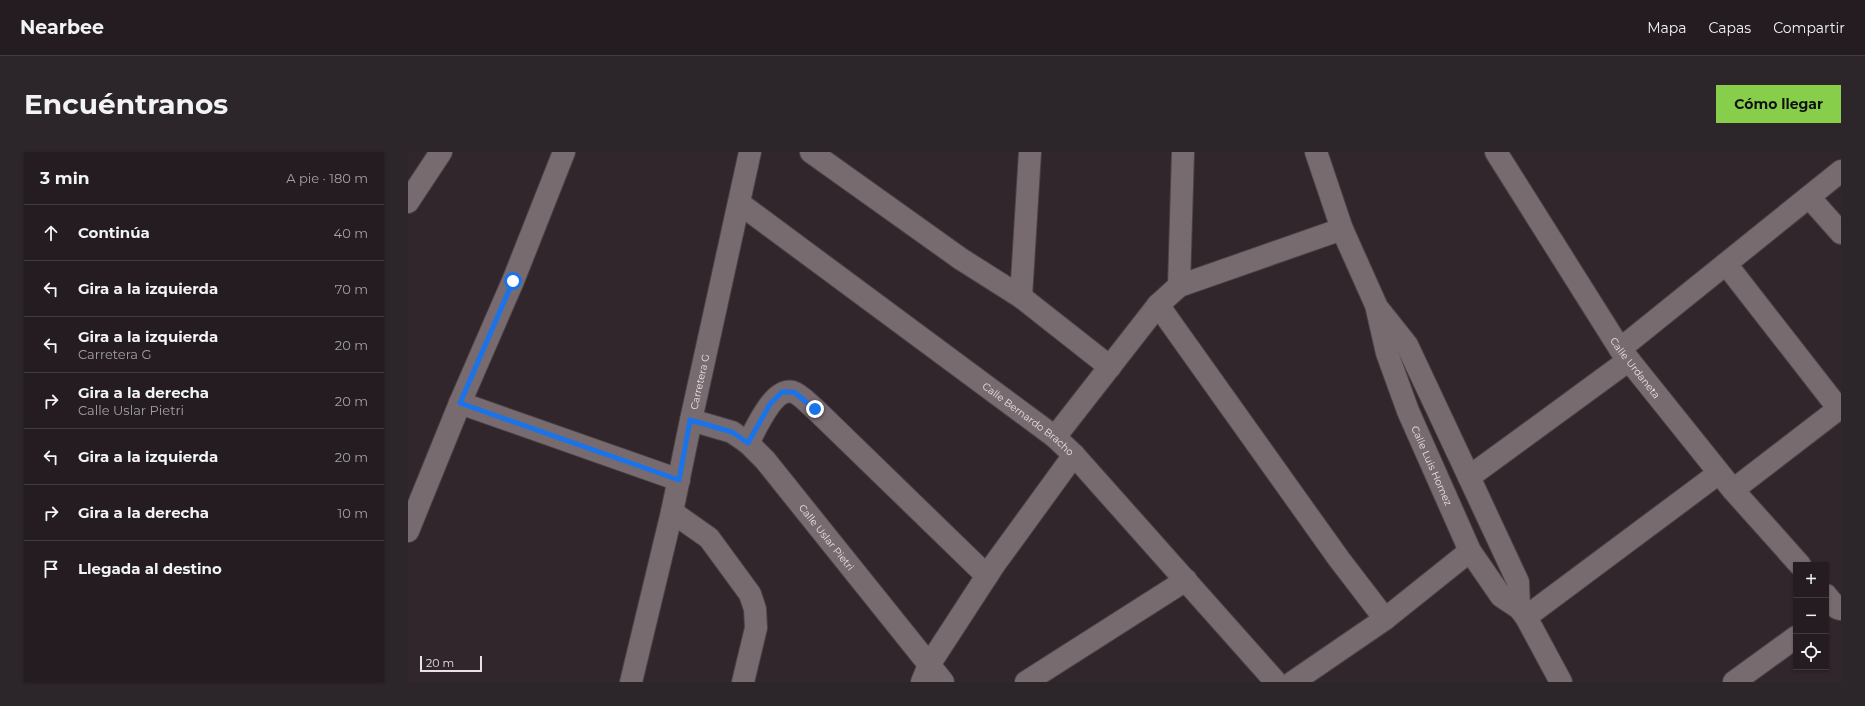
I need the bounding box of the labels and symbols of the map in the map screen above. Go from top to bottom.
route start [504,272,522,290]
street label: Calle Urdaneta [1607,335,1663,401]
street label: Carretera G [687,353,712,411]
street label: Calle Bernardo Bracho [980,380,1077,459]
route end [806,400,824,418]
street label: Calle Luis Homez [1408,424,1455,508]
street label: Calle Uslar Pietri [796,501,857,573]
scale bar [420,654,482,673]

